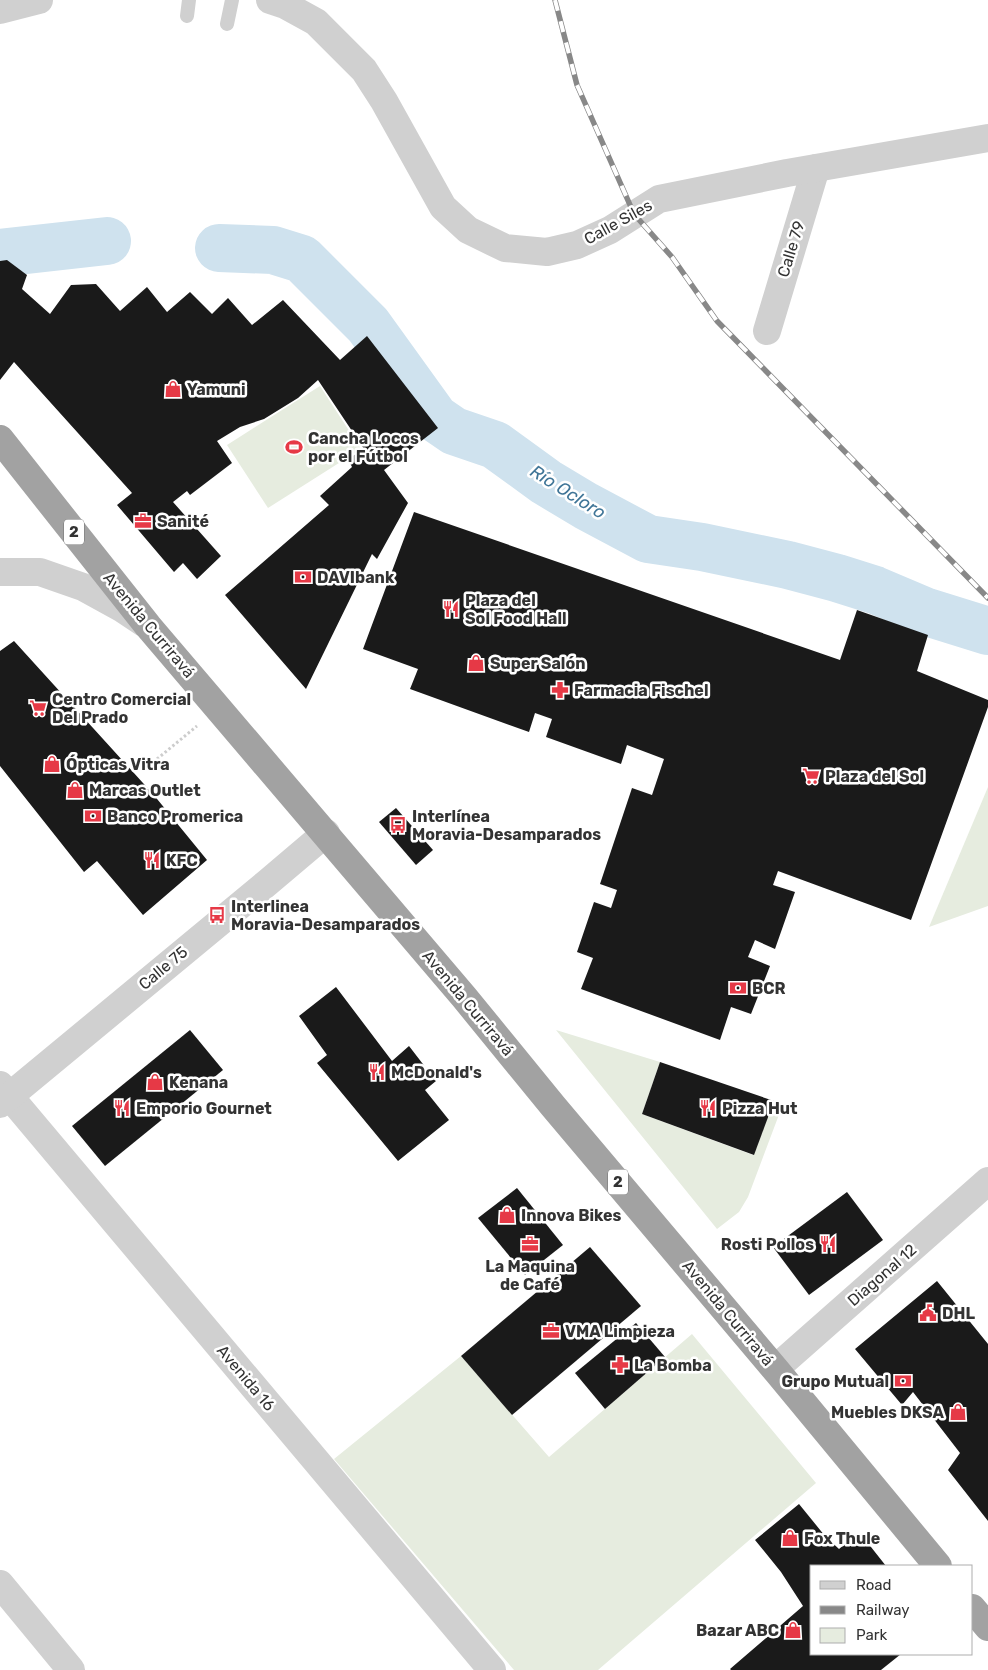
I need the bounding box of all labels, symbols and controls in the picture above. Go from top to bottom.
street label: Calle Siles [581,196,655,248]
street label: Calle 79 [773,219,809,279]
shop icon: Yamuni [163,379,183,399]
place label: Yamuni [187,380,246,399]
place label: Cancha Locos por el Fútbol [308,429,419,466]
sports icon: Cancha Locos por el Fútbol [284,437,304,457]
water label: Río Ocloro [526,460,610,524]
office icon: Sanité [133,511,153,531]
place label: Sanité [157,512,209,531]
road number: 2 [64,520,84,544]
bank icon: DAVIbank [293,567,313,587]
street label: Avenida Curriravá [99,568,199,682]
place label: DAVIbank [317,568,395,587]
place label: Plaza del Sol Food Hall [465,591,567,628]
restaurant icon: Plaza del Sol Food Hall [441,599,461,619]
shop icon: Super Salón [466,653,486,673]
place label: Super Salón [490,654,586,673]
pharmacy icon: Farmacia Fischel [550,680,570,700]
place label: Farmacia Fischel [574,681,708,700]
place label: Centro Comercial Del Prado [52,690,191,727]
supermarket icon: Centro Comercial Del Prado [28,698,48,718]
shop icon: Ópticas Vitra [42,754,62,774]
place label: Ópticas Vitra [66,754,170,774]
supermarket icon: Plaza del Sol [801,766,821,786]
place label: Plaza del Sol [825,767,924,786]
shop icon: Marcas Outlet [65,780,85,800]
place label: Marcas Outlet [89,781,201,800]
bank icon: Banco Promerica [83,806,103,826]
place label: Banco Promerica [107,807,243,826]
place label: Interlínea Moravia-Desamparados [412,807,601,844]
bus stop icon: Interlínea Moravia-Desamparados [388,815,408,835]
restaurant icon: KFC [142,850,162,870]
place label: KFC [166,851,198,870]
place label: Interlinea Moravia-Desamparados [231,897,420,934]
bus stop icon: Interlinea Moravia-Desamparados [207,905,227,925]
street label: Calle 75 [135,942,191,994]
street label: Avenida Curriravá [418,946,518,1060]
bank icon: BCR [728,978,748,998]
place label: BCR [752,979,786,998]
restaurant icon: McDonald's [367,1062,387,1082]
place label: McDonald's [391,1063,482,1082]
shop icon: Kenana [145,1072,165,1092]
place label: Kenana [169,1073,228,1092]
restaurant icon: Emporio Gournet [112,1098,132,1118]
restaurant icon: Pizza Hut [698,1098,718,1118]
place label: Emporio Gournet [136,1099,272,1118]
place label: Pizza Hut [722,1099,798,1118]
road number: 2 [608,1170,628,1194]
shop icon: Innova Bikes [497,1205,517,1225]
place label: Innova Bikes [521,1206,622,1225]
office icon: La Maquina de Café [520,1234,540,1254]
restaurant icon: Rosti Pollos [818,1234,838,1254]
place label: Rosti Pollos [721,1235,814,1254]
street label: Diagonal 12 [844,1240,920,1310]
street label: Avenida Curriravá [678,1256,778,1370]
place label: La Maquina de Café [485,1257,575,1294]
public building icon: DHL [918,1303,938,1323]
place label: DHL [942,1304,975,1323]
office icon: VMA Limpieza [541,1321,561,1341]
place label: VMA Limpieza [565,1322,675,1341]
street label: Avenida 16 [213,1341,279,1415]
pharmacy icon: La Bomba [610,1355,630,1375]
place label: La Bomba [634,1356,712,1375]
bank icon: Grupo Mutual [893,1371,913,1391]
place label: Grupo Mutual [781,1372,889,1391]
shop icon: Muebles DKSA [948,1402,968,1422]
place label: Muebles DKSA [831,1403,945,1422]
shop icon: Fox Thule [780,1528,800,1548]
place label: Fox Thule [804,1529,880,1548]
legend [810,1565,973,1655]
text: Road [856,1576,892,1594]
text: Railway [856,1601,910,1619]
shop icon: Bazar ABC [783,1620,803,1640]
place label: Bazar ABC [696,1621,779,1640]
text: Park [856,1626,887,1644]

